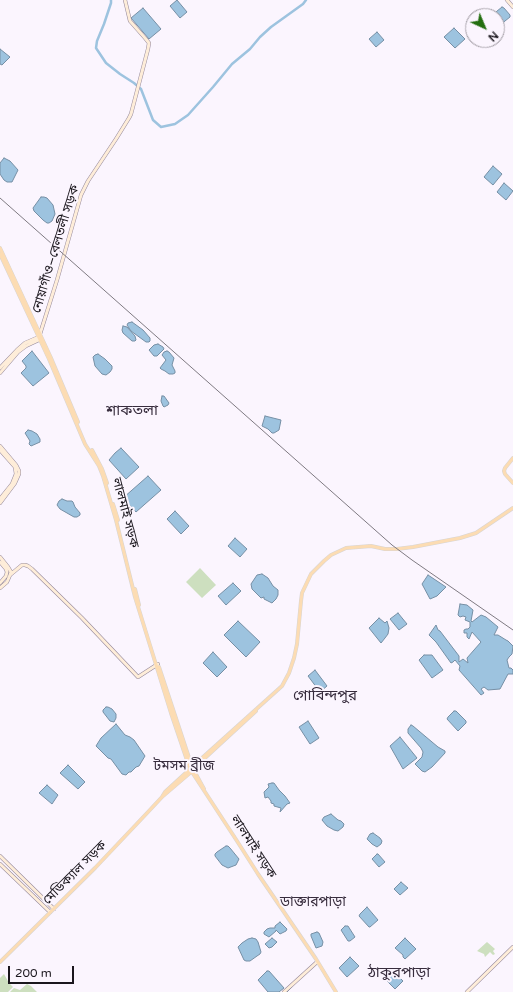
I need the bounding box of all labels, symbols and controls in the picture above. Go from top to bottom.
north arrow [465,8,505,48]
text: N [485,29,501,44]
street label: নোয়াগাঁও–বেলতলী সড়ক [29,183,83,315]
district label: শাকতলা [106,402,158,420]
street label: লালমাই সড়ক [108,476,142,550]
district label: গোবিন্দপুর [293,687,357,705]
district label: টমসম ব্রীজ [153,758,215,774]
street label: লালমাই সড়ক [227,813,279,881]
street label: মেডিক্যাল সড়ক [40,838,110,908]
district label: ডাক্তারপাড়া [280,894,346,910]
scale bar [10,958,76,984]
district label: ঠাকুরপাড়া [368,964,430,982]
text: 200 m [15,966,52,980]

